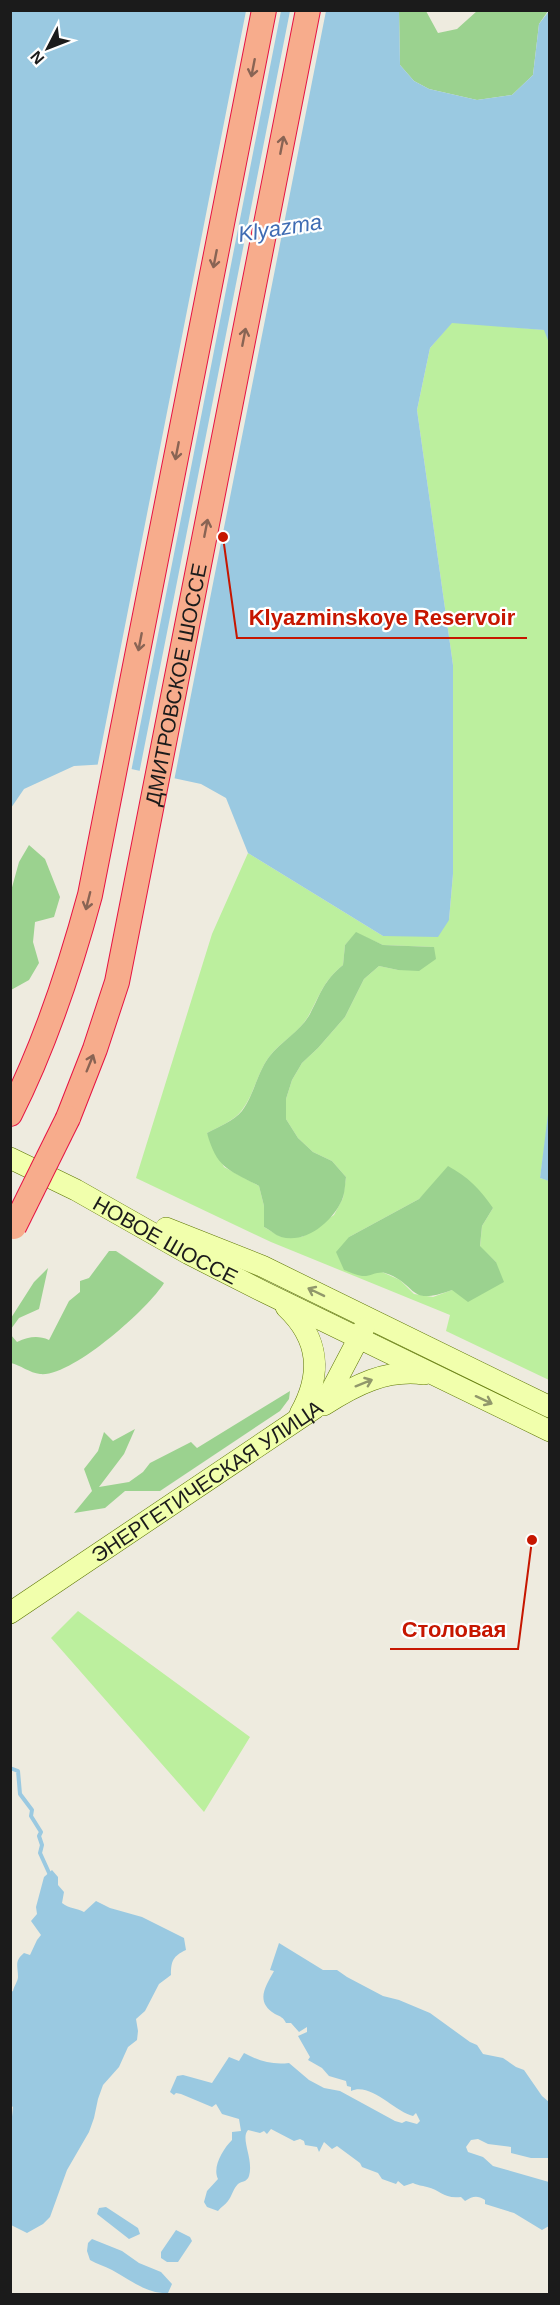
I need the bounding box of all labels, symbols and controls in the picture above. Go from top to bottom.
north arrow [18,18,78,78]
text: N [27,48,47,68]
one-way arrow [247,58,258,77]
one-way arrow [277,136,288,156]
water label: Klyazma [236,209,324,247]
one-way arrow [209,249,220,269]
one-way arrow [239,327,250,347]
one-way arrow [171,441,183,460]
one-way arrow [201,519,212,538]
street label: ДМИТРОВСКОЕ ШОССЕ [140,561,211,807]
callout: Klyazminskoye Reservoir [237,598,527,638]
text: Klyazminskoye Reservoir [249,605,516,630]
one-way arrow [134,632,145,651]
one-way arrow [82,892,93,911]
one-way arrow [85,1055,96,1073]
street label: НОВОЕ ШОССЕ [90,1191,242,1288]
one-way arrow [307,1286,325,1298]
one-way arrow [354,1376,373,1387]
one-way arrow [474,1394,492,1406]
street label: ЭНЕРГЕТИЧЕСКАЯ УЛИЦА [87,1395,326,1567]
callout: Столовая [390,1609,518,1649]
text: Столовая [402,1617,506,1642]

